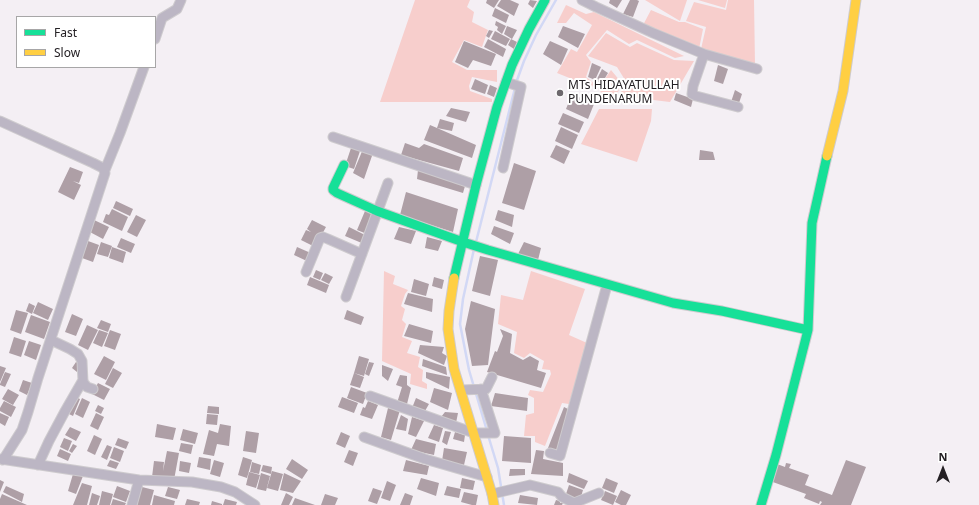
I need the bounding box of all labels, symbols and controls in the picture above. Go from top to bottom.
legend [16,16,156,68]
text: Fast [54,24,77,41]
text: Slow [54,44,80,61]
place label: MTs HIDAYATULLAH PUNDENARUM [568,79,680,107]
marker: MTs HIDAYATULLAH PUNDENARUM [555,88,565,98]
north arrow [923,449,963,489]
text: N [939,449,947,464]

